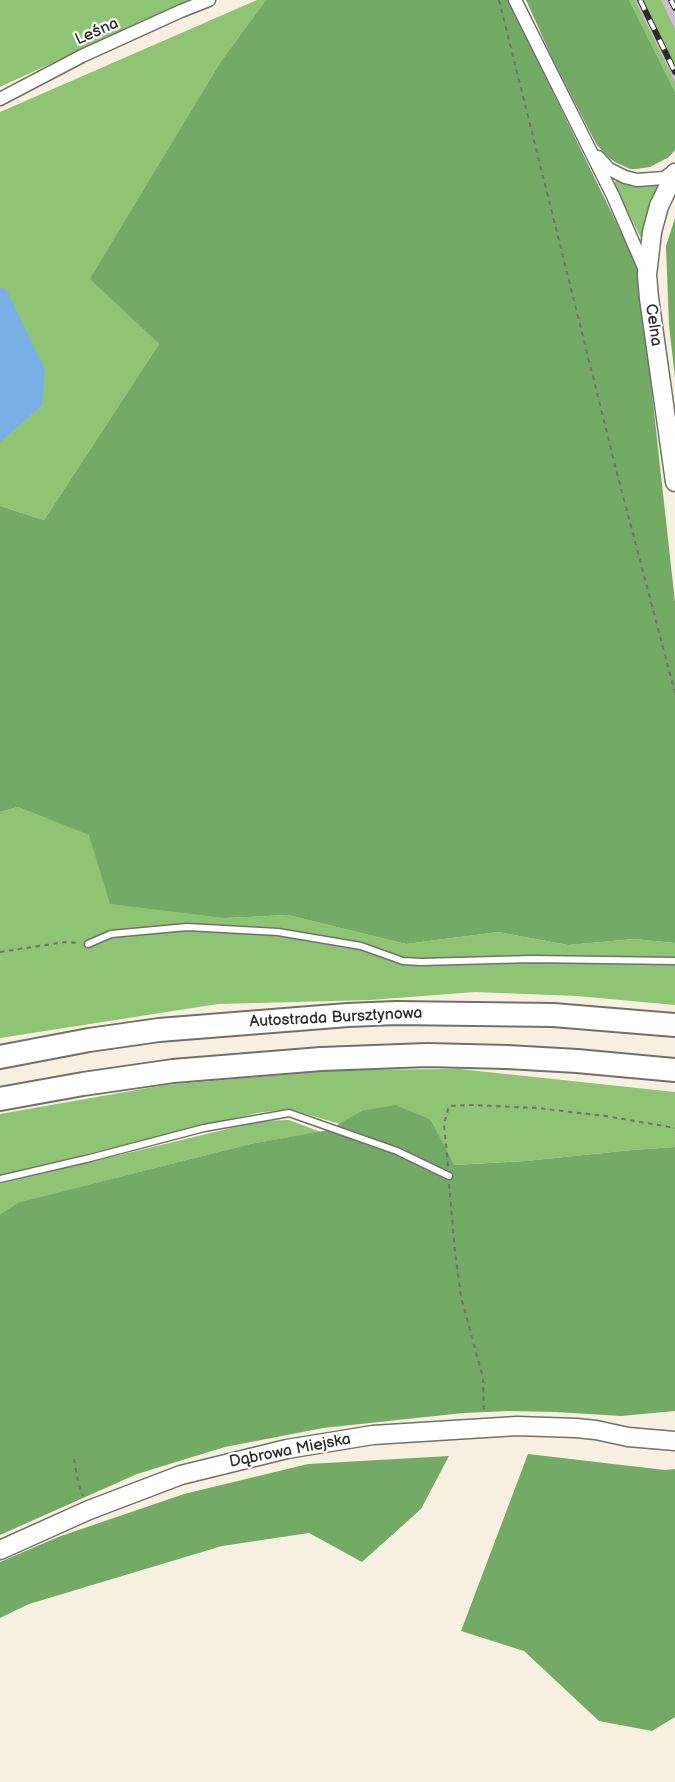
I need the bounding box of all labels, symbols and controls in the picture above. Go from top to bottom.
street label: Leśna [72,14,122,50]
street label: Celna [641,303,665,347]
street label: Autostrada Bursztynowa [249,1004,423,1032]
street label: Dąbrowa Miejska [228,1430,352,1472]

